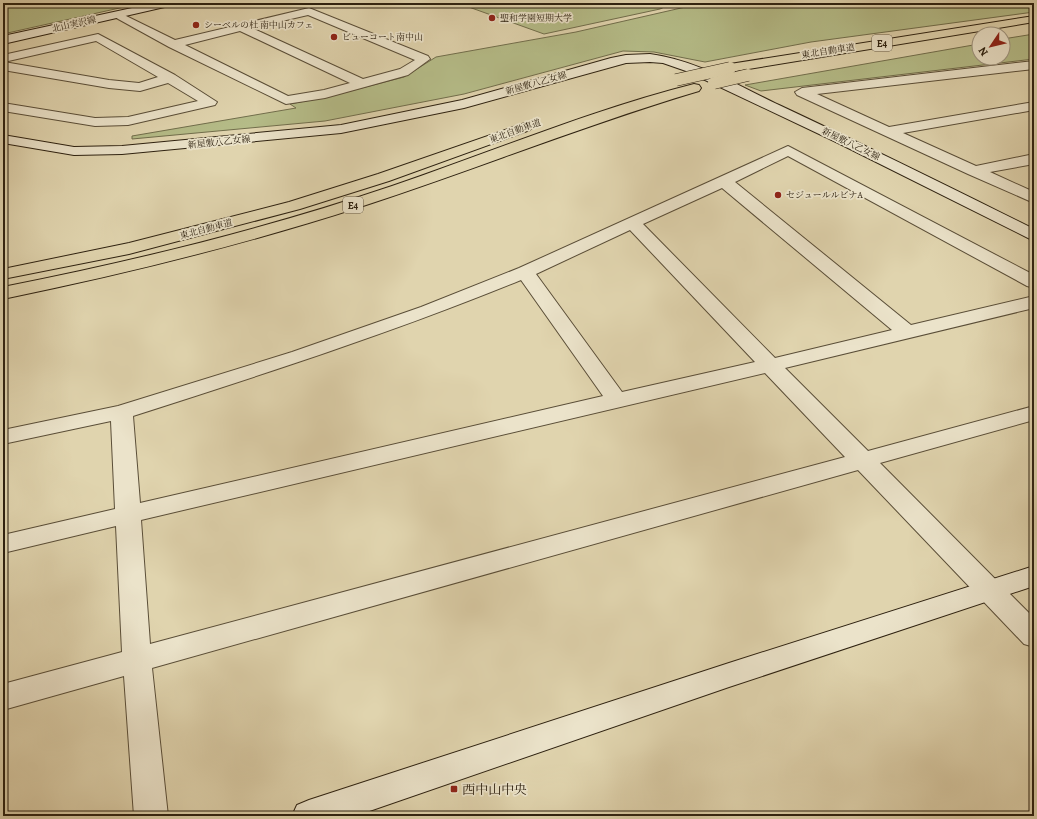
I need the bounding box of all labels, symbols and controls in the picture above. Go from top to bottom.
place label: 聖和学園短期大学 [500,12,572,24]
street label: 北山実沢線 [51,13,97,35]
marker: 聖和学園短期大学 [487,13,497,23]
place label: シーベルの杜 南中山カフェ [204,19,313,31]
marker: シーベルの杜 南中山カフェ [191,20,201,30]
north arrow [971,26,1011,66]
place label: ビューコート南中山 [342,31,423,43]
marker: ビューコート南中山 [329,32,339,42]
road number: E4 [872,35,892,51]
street label: 東北自動車道 [800,41,856,61]
text: N [975,44,992,59]
street label: 新屋敷八乙女線 [504,69,568,97]
street label: 東北自動車道 [488,116,542,146]
street label: 新屋敷八乙女線 [820,125,882,163]
street label: 新屋敷八乙女線 [187,133,251,151]
place label: セジュールルビナA [786,189,863,201]
marker: セジュールルビナA [773,190,783,200]
road number: E4 [343,197,363,213]
street label: 東北自動車道 [178,216,234,242]
place label: 西中山中央 [462,781,527,798]
marker: 西中山中央 [449,784,459,794]

